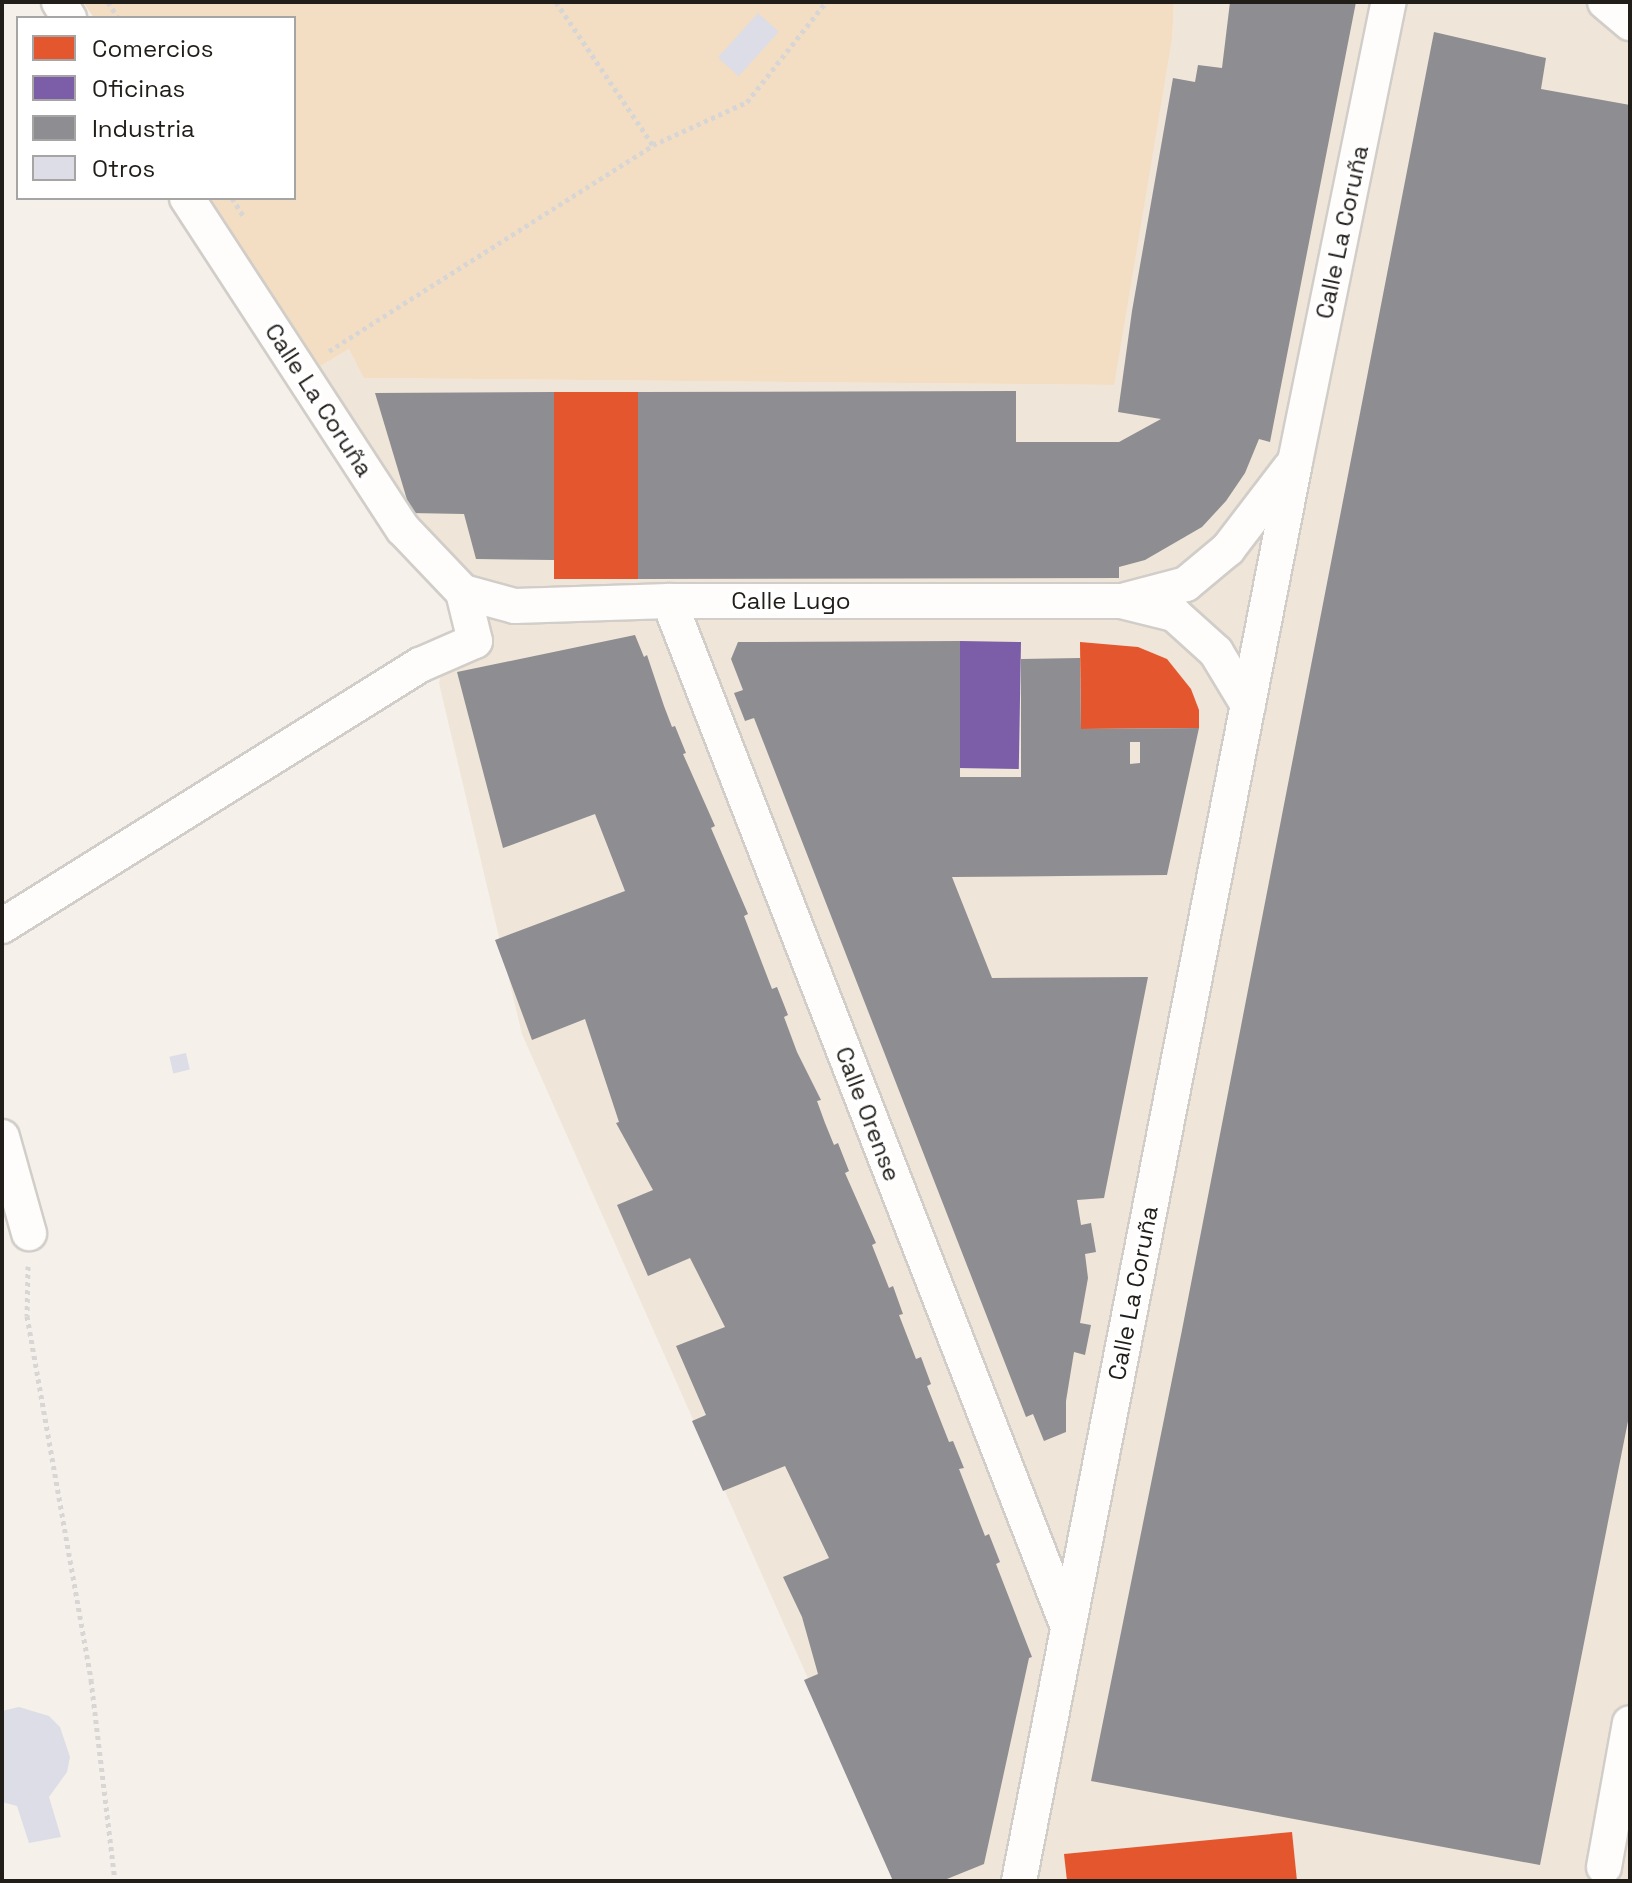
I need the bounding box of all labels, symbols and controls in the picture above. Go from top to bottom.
legend [16,16,296,200]
text: Comercios [92,33,213,64]
text: Oficinas [92,73,185,104]
text: Industria [92,113,195,144]
street label: Calle La Coruña [1310,142,1374,322]
text: Otros [92,153,155,184]
street label: Calle La Coruña [259,318,379,482]
street label: Calle Lugo [731,587,851,615]
street label: Calle Orense [829,1043,907,1185]
street label: Calle La Coruña [1102,1203,1164,1383]

